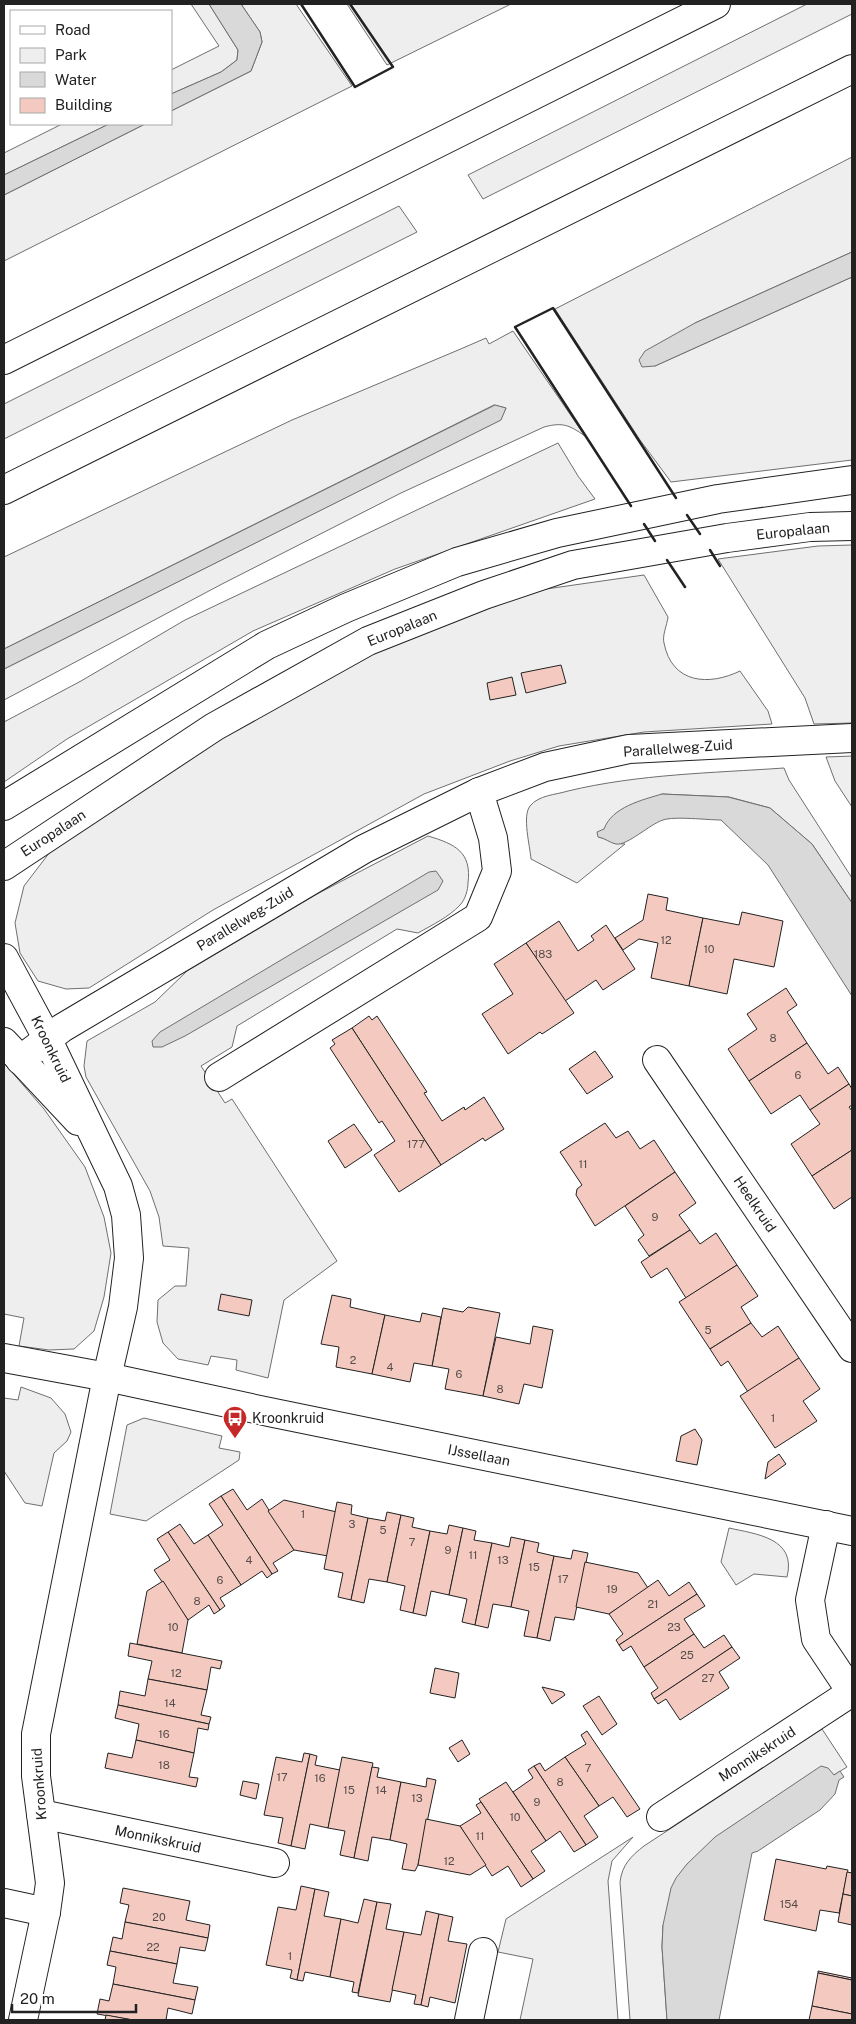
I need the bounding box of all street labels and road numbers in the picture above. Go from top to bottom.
street label: Europalaan [755,519,831,543]
street label: Europalaan [365,607,439,649]
street label: Parallelweg-Zuid [623,736,733,760]
street label: Europalaan [18,806,88,860]
street label: Parallelweg-Zuid [194,884,296,954]
street label: Kroonkruid [28,1013,74,1085]
street label: Heelkruid [730,1173,780,1235]
street label: IJssellaan [446,1441,512,1469]
street label: Monnikskruid [716,1723,798,1785]
street label: Kroonkruid [29,1747,49,1821]
street label: Monnikskruid [113,1822,203,1856]

